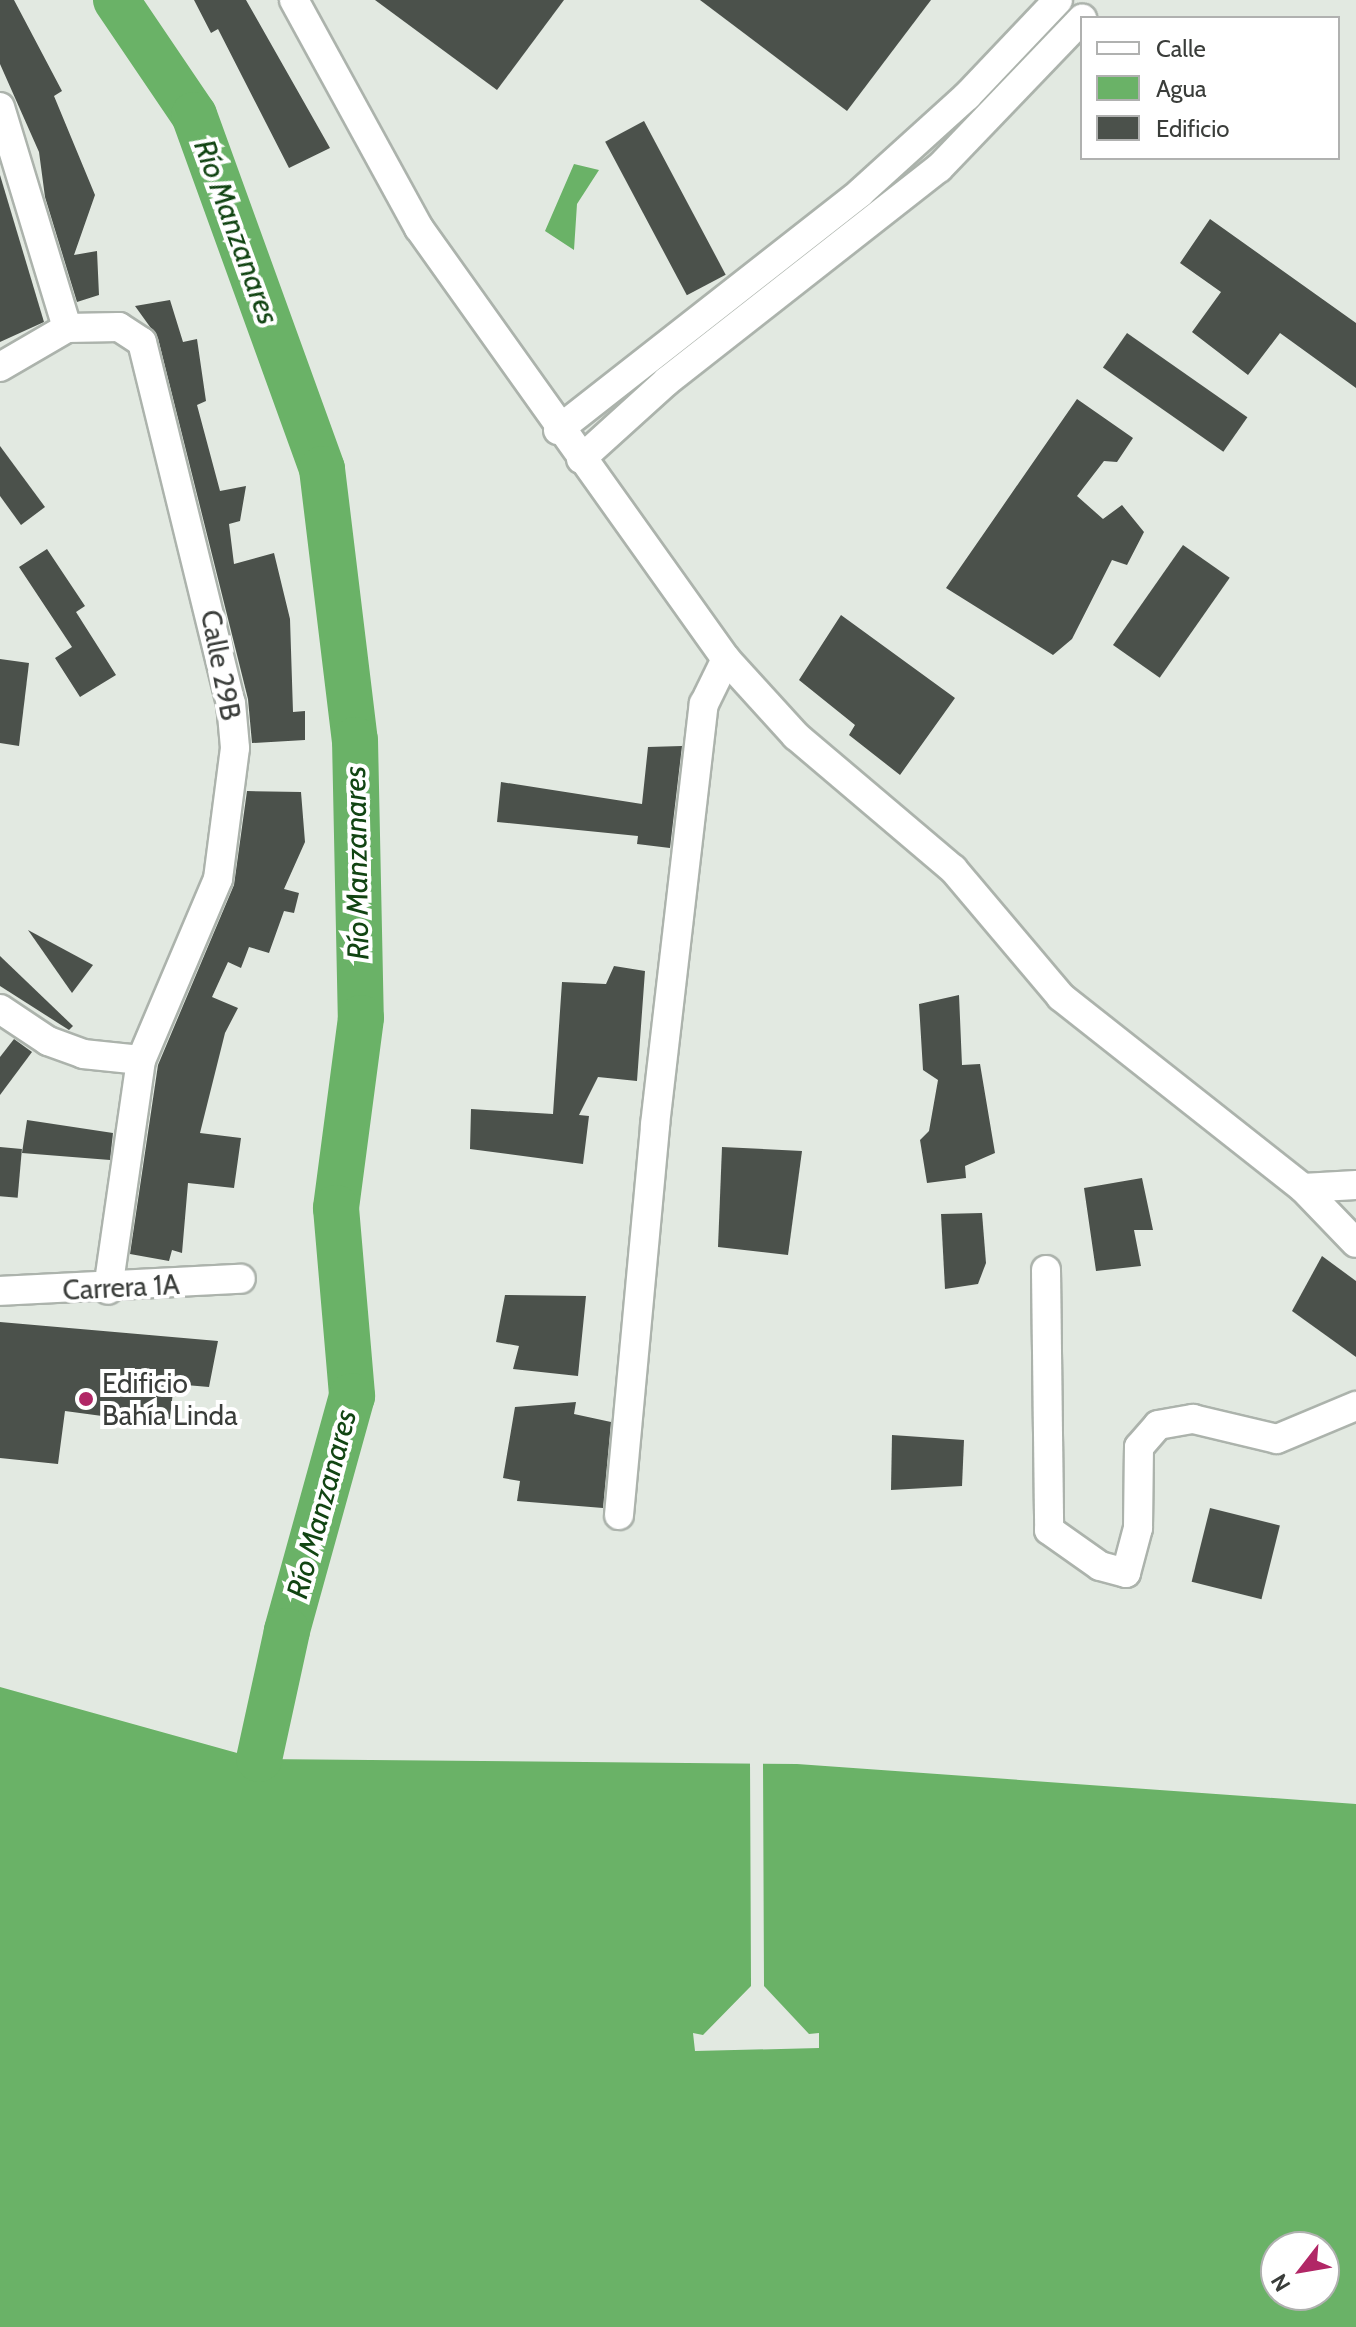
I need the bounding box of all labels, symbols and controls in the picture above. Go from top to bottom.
legend [1080,16,1340,160]
text: Calle [1156,34,1206,63]
text: Agua [1156,74,1207,103]
text: Edificio [1156,114,1230,143]
water label: Río Manzanares [186,135,286,329]
street label: Calle 29B [194,607,248,723]
water label: Río Manzanares [337,766,377,960]
street label: Carrera 1A [62,1267,180,1307]
place label: Edificio Bahía Linda [102,1366,238,1432]
marker: Edificio Bahía Linda [77,1390,95,1408]
water label: Río Manzanares [280,1406,364,1602]
north arrow [1260,2231,1340,2311]
text: N [1265,2269,1296,2296]

